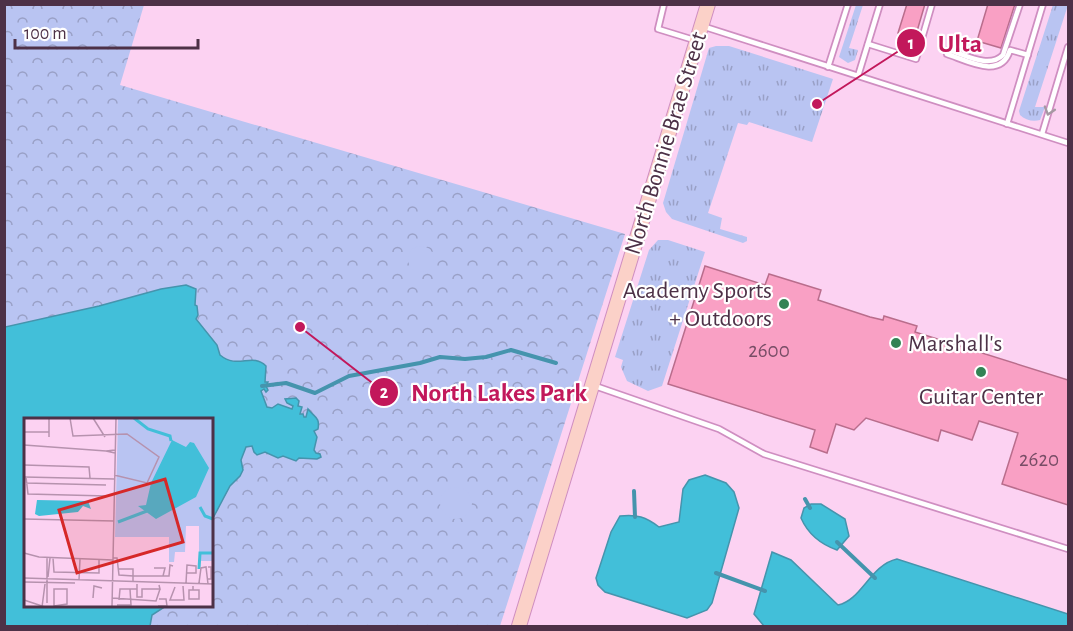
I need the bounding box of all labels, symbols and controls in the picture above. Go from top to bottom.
scale bar [15,12,198,50]
callout: Ulta [896,21,994,65]
text: 100 m [24,25,67,43]
street label: North Bonnie Brae Street [621,29,711,258]
text: Ulta [938,31,982,57]
text: 1 [908,35,914,53]
one-way arrow [1044,105,1057,116]
place label: Academy Sports + Outdoors [623,279,772,331]
marker: Academy Sports + Outdoors [777,297,791,311]
place label: Marshall's [908,332,1002,356]
marker: Marshall's [889,336,903,350]
house number: 2600 [748,340,790,361]
marker: Guitar Center [974,365,988,379]
callout: North Lakes Park [369,370,599,414]
text: North Lakes Park [411,380,587,406]
text: 2 [380,384,389,402]
place label: Guitar Center [919,385,1043,409]
inset map [24,418,213,607]
house number: 2620 [1019,449,1059,470]

